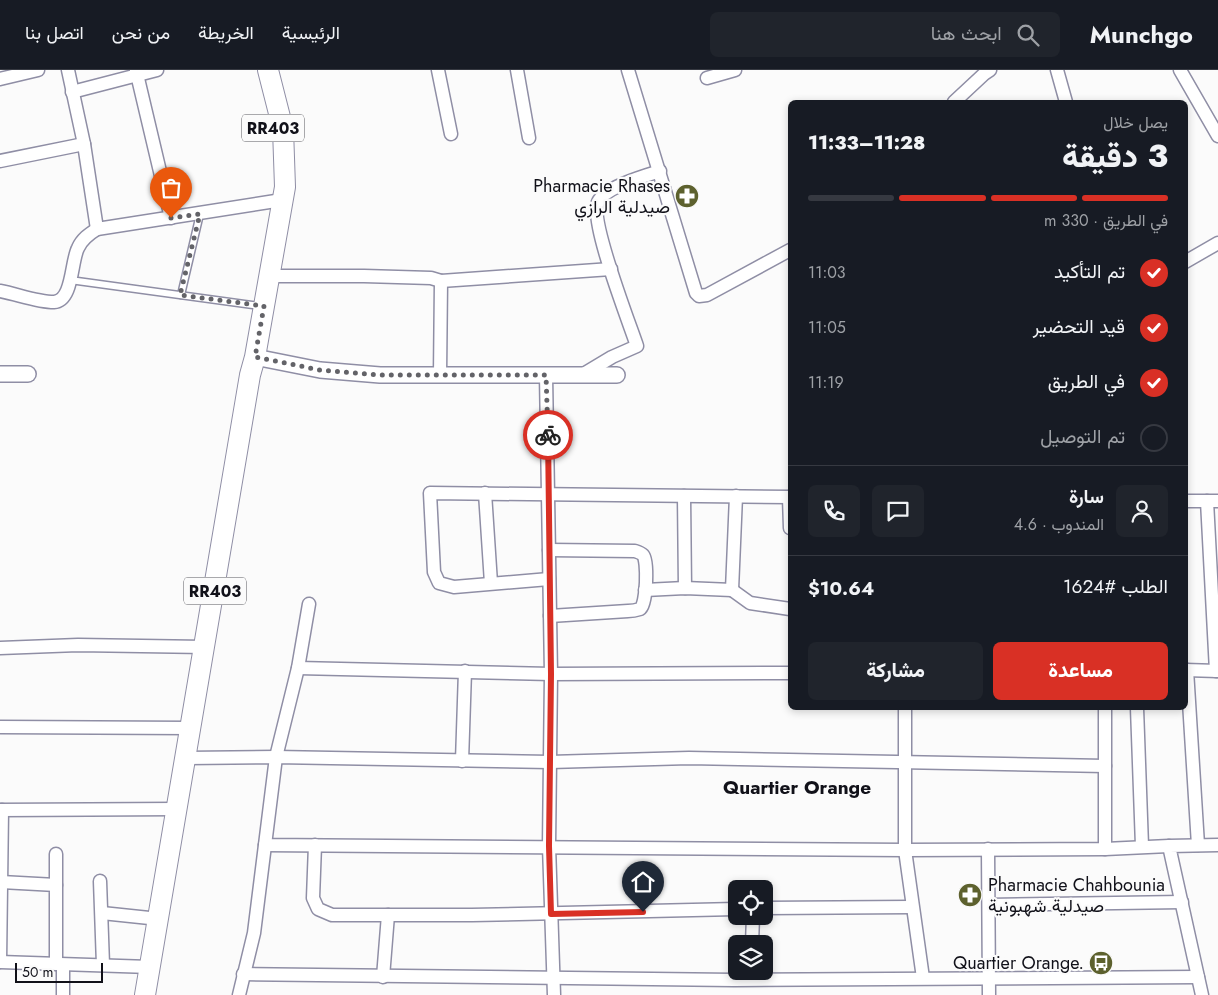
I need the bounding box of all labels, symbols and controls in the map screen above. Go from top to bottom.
search box [710,12,1060,57]
text: Munchgo [1090,17,1193,52]
text: اتصل بنا [25,20,84,46]
text: من نحن [112,20,170,46]
text: الخريطة [198,20,254,46]
text: الرئيسية [282,20,340,46]
text: ابحث هنا [931,20,1002,47]
icon: search [1014,21,1042,49]
text: يصل خلال [1103,111,1168,134]
road number: RR403 [242,114,304,142]
text: 11:28–11:33 [808,129,925,156]
text: 3 دقيقة [1062,133,1168,179]
pin [150,167,192,218]
place label: Pharmacie Rhases صيدلية الرازي [533,173,670,222]
icon: bag [157,174,185,202]
pharmacy icon: Pharmacie Rhases صيدلية الرازي [674,183,700,209]
text: في الطريق · 330 m [1044,209,1168,232]
text: تم التأكيد [1054,258,1125,285]
icon: check [1140,259,1168,287]
text: 11:03 [808,261,846,284]
text: قيد التحضير [1033,313,1125,340]
icon: check [1140,314,1168,342]
text: 11:05 [808,316,846,339]
text: في الطريق [1048,368,1125,395]
icon: check [1140,369,1168,397]
text: 11:19 [808,371,844,394]
courier [523,410,573,460]
icon: bike [534,421,562,449]
text: تم التوصيل [1040,423,1125,450]
text: سارة [1069,483,1104,510]
button: phone [808,485,860,537]
button: chat [872,485,924,537]
button: person [1116,485,1168,537]
text: المندوب · 4.6 [1014,513,1104,536]
text: الطلب #1624 [1063,573,1168,600]
text: $10.64 [808,575,874,602]
road number: RR403 [184,578,246,604]
button: مشاركة [808,642,983,700]
button: مساعدة [993,642,1168,700]
district label: Quartier Orange [723,774,871,801]
pin [622,861,664,912]
icon: home [629,868,657,896]
place label: Pharmacie Chahbounia صيدلية شهبونية [988,872,1165,919]
map controls [728,880,773,980]
button: locate [728,880,773,925]
pharmacy icon: Pharmacie Chahbounia صيدلية شهبونية [957,882,983,908]
button: layers [728,935,773,980]
place label: Quartier Orange. [953,950,1084,976]
bus stop icon: Quartier Orange. [1088,950,1114,976]
scale bar [15,960,102,983]
text: 50 m [22,962,53,982]

